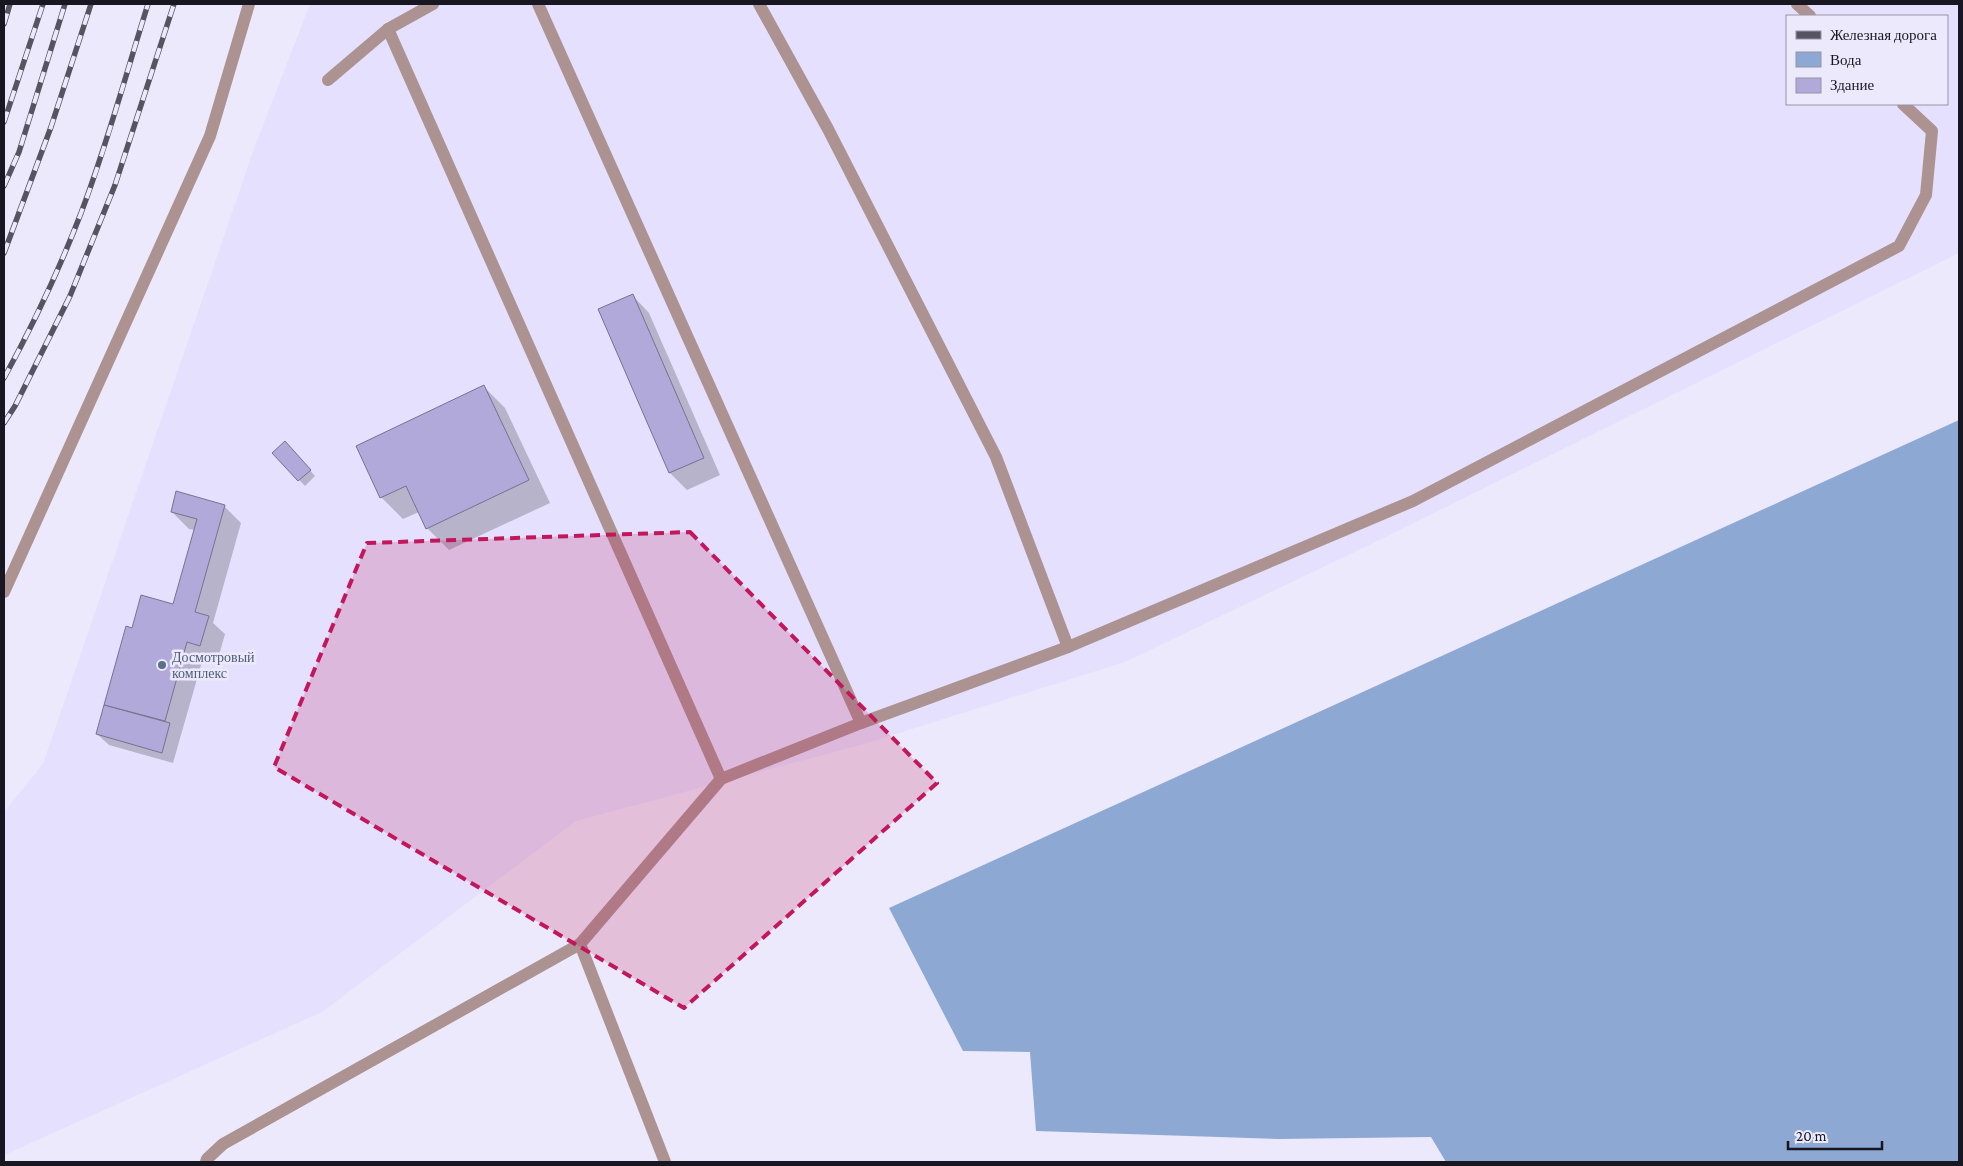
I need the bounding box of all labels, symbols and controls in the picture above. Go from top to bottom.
legend [1786,15,1948,105]
text: Железная дорога [1830,27,1937,43]
text: Вода [1830,52,1862,68]
text: Здание [1830,77,1874,93]
place label: Досмотровый комплекс [172,649,255,681]
marker: Досмотровый комплекс [156,659,168,671]
scale bar [1788,1118,1882,1150]
text: 20 m [1796,1128,1827,1144]

